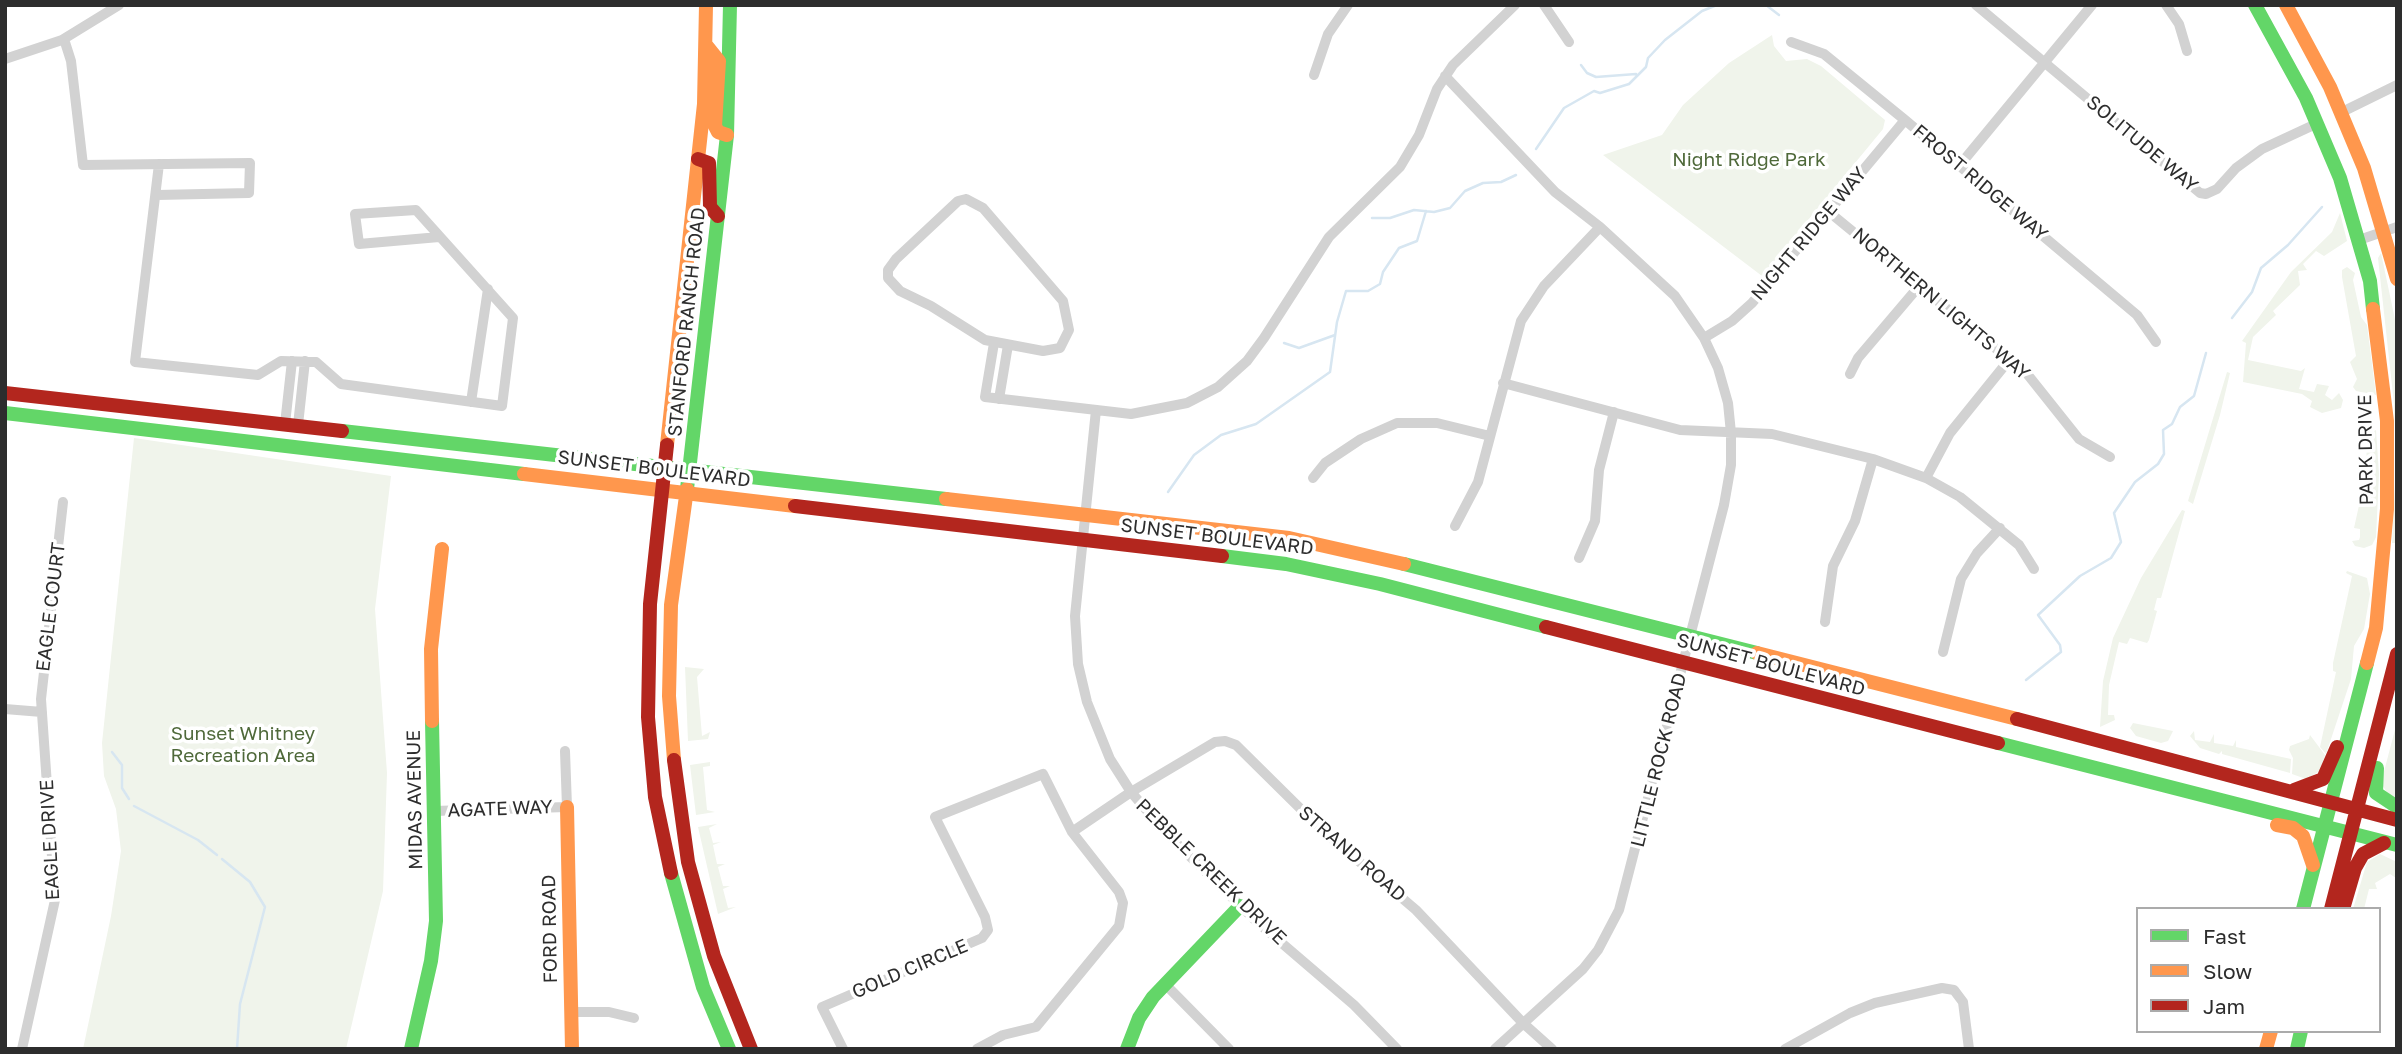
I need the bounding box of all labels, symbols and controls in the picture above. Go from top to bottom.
street label: SOLITUDE WAY [2082,91,2202,197]
street label: FROST RIDGE WAY [1908,120,2052,246]
park label: Night Ridge Park [1672,149,1826,171]
street label: NIGHT RIDGE WAY [1747,163,1871,305]
street label: STANFORD RANCH ROAD [664,206,710,438]
street label: NORTHERN LIGHTS WAY [1848,223,2034,385]
street label: PARK DRIVE [2354,394,2378,506]
street label: SUNSET BOULEVARD [556,446,752,492]
street label: SUNSET BOULEVARD [1119,514,1315,560]
street label: EAGLE COURT [32,541,70,673]
street label: SUNSET BOULEVARD [1674,629,1868,701]
street label: LITTLE ROCK ROAD [1626,671,1692,849]
park label: Sunset Whitney Recreation Area [170,723,316,767]
street label: MIDAS AVENUE [402,730,428,870]
street label: EAGLE DRIVE [35,779,65,901]
street label: PEBBLE CREEK DRIVE [1131,794,1291,950]
street label: AGATE WAY [447,796,553,822]
street label: STRAND ROAD [1294,801,1410,907]
street label: FORD ROAD [538,874,562,984]
legend [2136,907,2381,1033]
text: Fast [2203,923,2246,949]
street label: GOLD CIRCLE [849,934,971,1004]
text: Slow [2203,958,2252,984]
text: Jam [2203,993,2245,1019]

